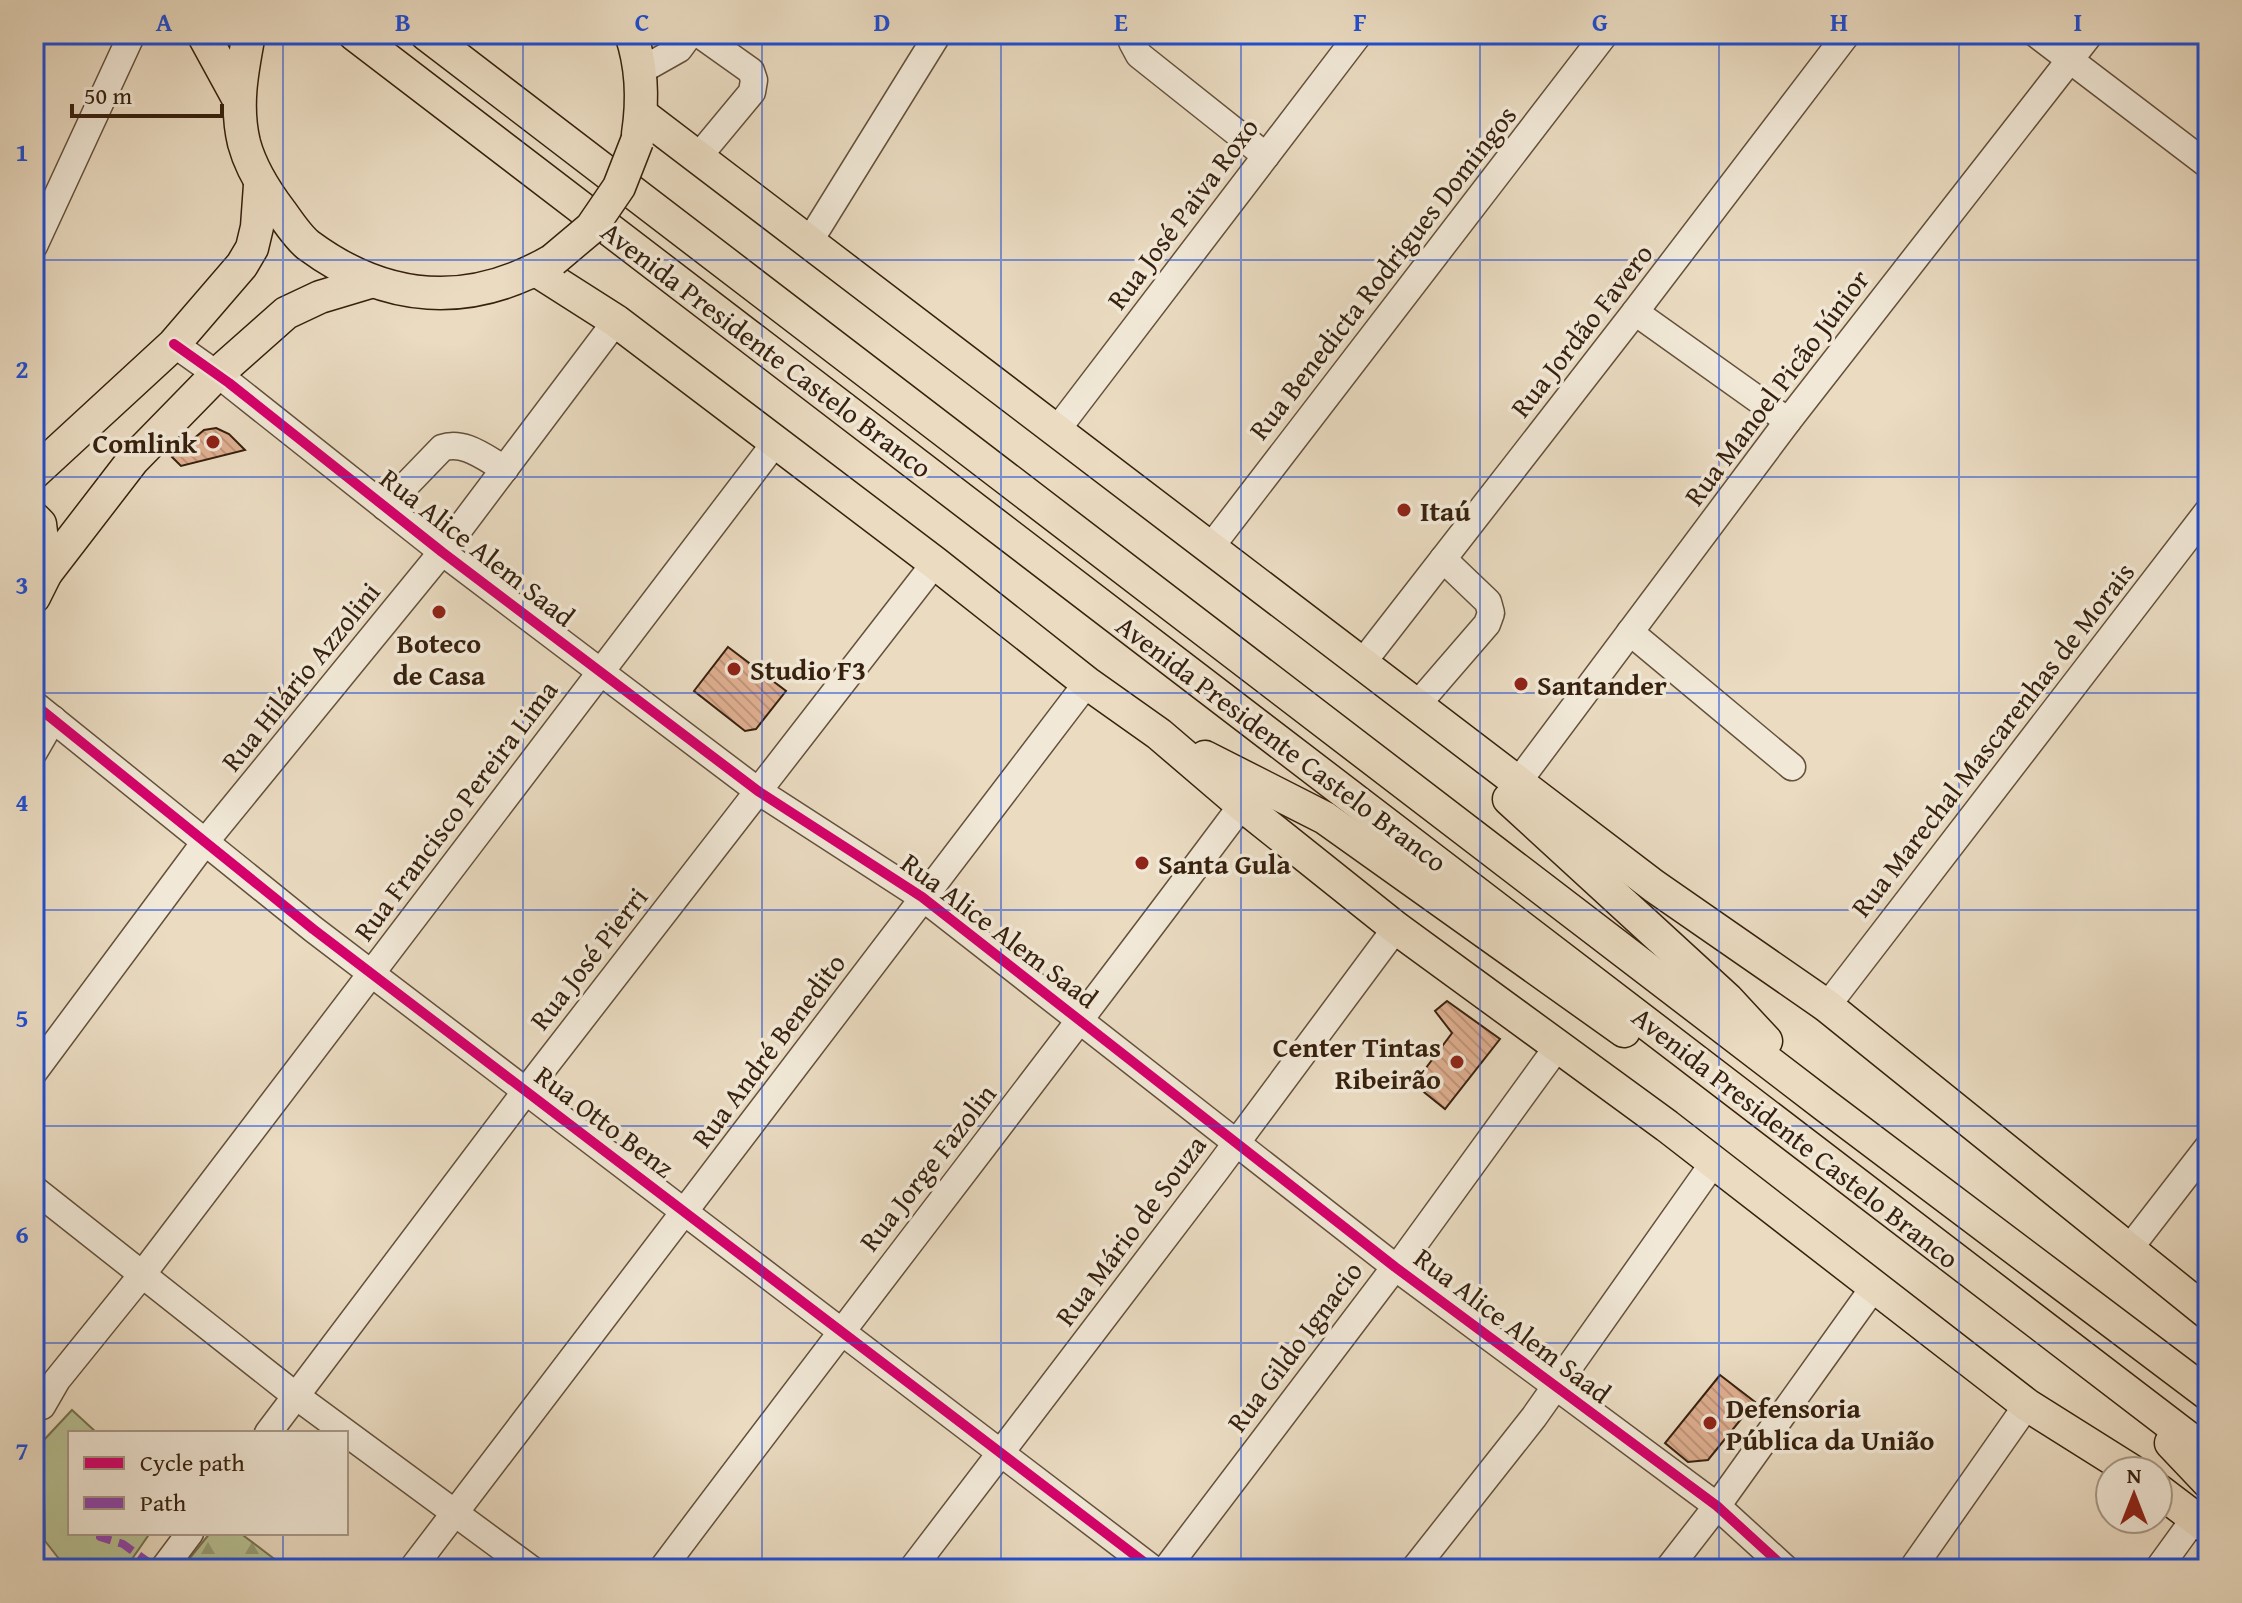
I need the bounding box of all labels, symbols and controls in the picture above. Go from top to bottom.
text: A [156,2,173,41]
text: B [395,2,411,41]
text: C [635,2,649,41]
text: D [874,2,890,41]
text: E [1114,2,1128,41]
text: F [1353,2,1367,41]
text: G [1592,2,1608,41]
text: H [1830,2,1848,41]
text: I [2074,2,2082,41]
scale bar [72,68,222,118]
text: 50 m [84,78,132,113]
street label: Rua Benedicta Rodrigues Domingos [1238,96,1526,448]
street label: Rua José Paiva Roxo [1096,108,1268,318]
text: 1 [15,132,29,171]
street label: Avenida Presidente Castelo Branco [593,211,941,487]
street label: Rua Jordão Favero [1500,234,1662,426]
street label: Rua Manoel Picão Júnior [1673,260,1879,514]
text: 2 [15,349,29,388]
place label: Comlink [92,422,198,463]
marker: Comlink [204,433,222,451]
street label: Rua Alice Alem Saad [372,458,584,636]
place label: Itaú [1420,490,1470,531]
marker: Itaú [1395,501,1413,519]
street label: Rua Marechal Mascarenhas de Morais [1840,553,2144,925]
text: 3 [15,565,29,604]
street label: Rua Hilário Azzolini [211,572,389,779]
marker: Boteco de Casa [430,603,448,621]
street label: Avenida Presidente Castelo Branco [1108,605,1456,881]
place label: Boteco de Casa [393,622,486,695]
place label: Studio F3 [750,649,866,690]
marker: Studio F3 [725,660,743,678]
place label: Santander [1537,664,1667,705]
street label: Rua Francisco Pereira Lima [343,670,567,949]
marker: Santander [1512,675,1530,693]
text: 4 [15,782,29,821]
street label: Rua Alice Alem Saad [893,842,1107,1018]
place label: Santa Gula [1158,843,1291,884]
marker: Santa Gula [1133,854,1151,872]
street label: Rua José Pierri [519,878,657,1038]
street label: Rua André Benedito [681,944,855,1156]
street label: Avenida Presidente Castelo Branco [1624,996,1968,1278]
text: 5 [15,998,29,1037]
place label: Center Tintas Ribeirão [1273,1026,1441,1099]
marker: Center Tintas Ribeirão [1448,1053,1466,1071]
street label: Rua Otto Benz [527,1055,683,1187]
street label: Rua Jorge Fazolin [849,1074,1006,1259]
street label: Rua Mário de Souza [1045,1125,1216,1334]
text: 6 [15,1214,29,1253]
street label: Rua Alice Alem Saad [1406,1237,1620,1413]
street label: Rua Gildo Ignacio [1216,1252,1372,1440]
place label: Defensoria Pública da União [1726,1387,1934,1460]
marker: Defensoria Pública da União [1701,1414,1719,1432]
text: 7 [15,1431,29,1470]
legend [68,1431,348,1535]
text: Cycle path [140,1445,245,1480]
north arrow [2094,1455,2174,1535]
text: N [2127,1459,2142,1491]
text: Path [140,1485,187,1520]

